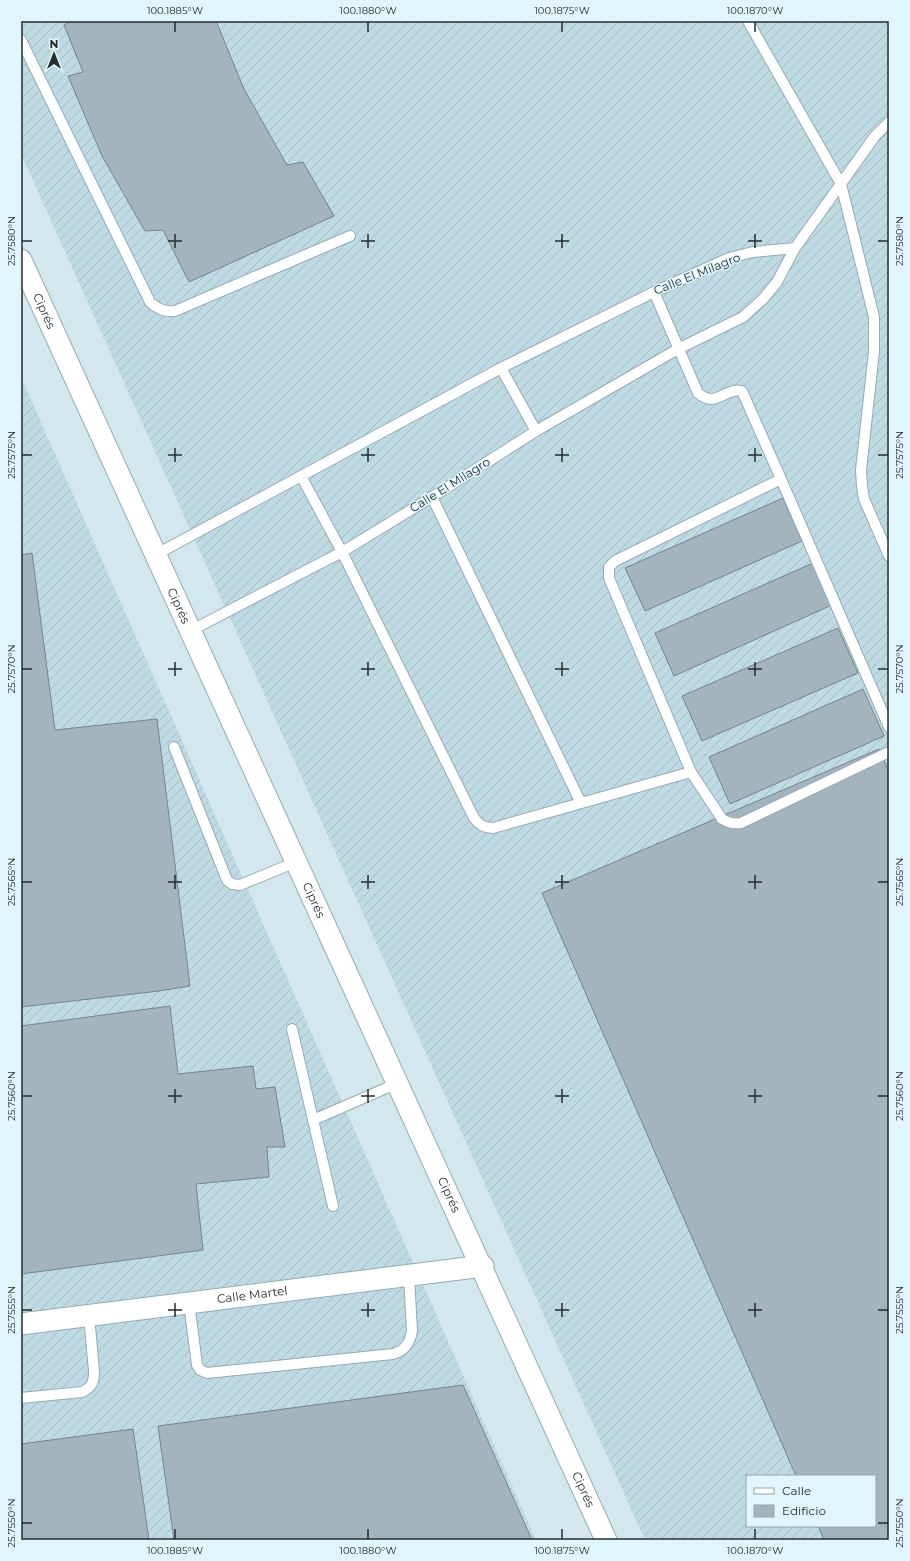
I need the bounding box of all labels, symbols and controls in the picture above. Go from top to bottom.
text: 100.1885°W [147,4,203,17]
text: 100.1880°W [339,4,397,17]
text: 100.1875°W [534,4,590,17]
text: 100.1870°W [727,4,783,17]
north arrow [34,34,74,74]
text: N [50,37,58,51]
text: 25.7580°N [5,216,18,266]
text: 25.7580°N [893,216,906,266]
street label: Calle El Milagro [651,249,742,298]
street label: Ciprés [30,291,59,331]
text: 25.7575°N [5,431,18,479]
text: 25.7575°N [893,431,906,479]
street label: Calle El Milagro [407,454,493,515]
street label: Ciprés [164,585,194,626]
text: 25.7570°N [5,644,18,694]
text: 25.7570°N [893,644,906,694]
text: 25.7565°N [5,858,18,906]
text: 25.7565°N [893,858,906,906]
street label: Ciprés [300,880,329,920]
text: 25.7560°N [5,1071,18,1121]
text: 25.7560°N [893,1071,906,1121]
street label: Ciprés [435,1174,464,1215]
street label: Calle Martel [216,1283,288,1306]
text: 25.7555°N [5,1286,18,1334]
text: 25.7555°N [893,1286,906,1334]
street label: Ciprés [569,1469,598,1510]
legend [746,1475,876,1527]
text: Calle [782,1483,811,1498]
text: 25.7550°N [5,1498,18,1548]
text: 25.7550°N [893,1498,906,1548]
text: Edificio [782,1503,826,1518]
text: 100.1885°W [147,1544,203,1557]
text: 100.1880°W [339,1544,397,1557]
text: 100.1875°W [534,1544,590,1557]
text: 100.1870°W [727,1544,783,1557]

